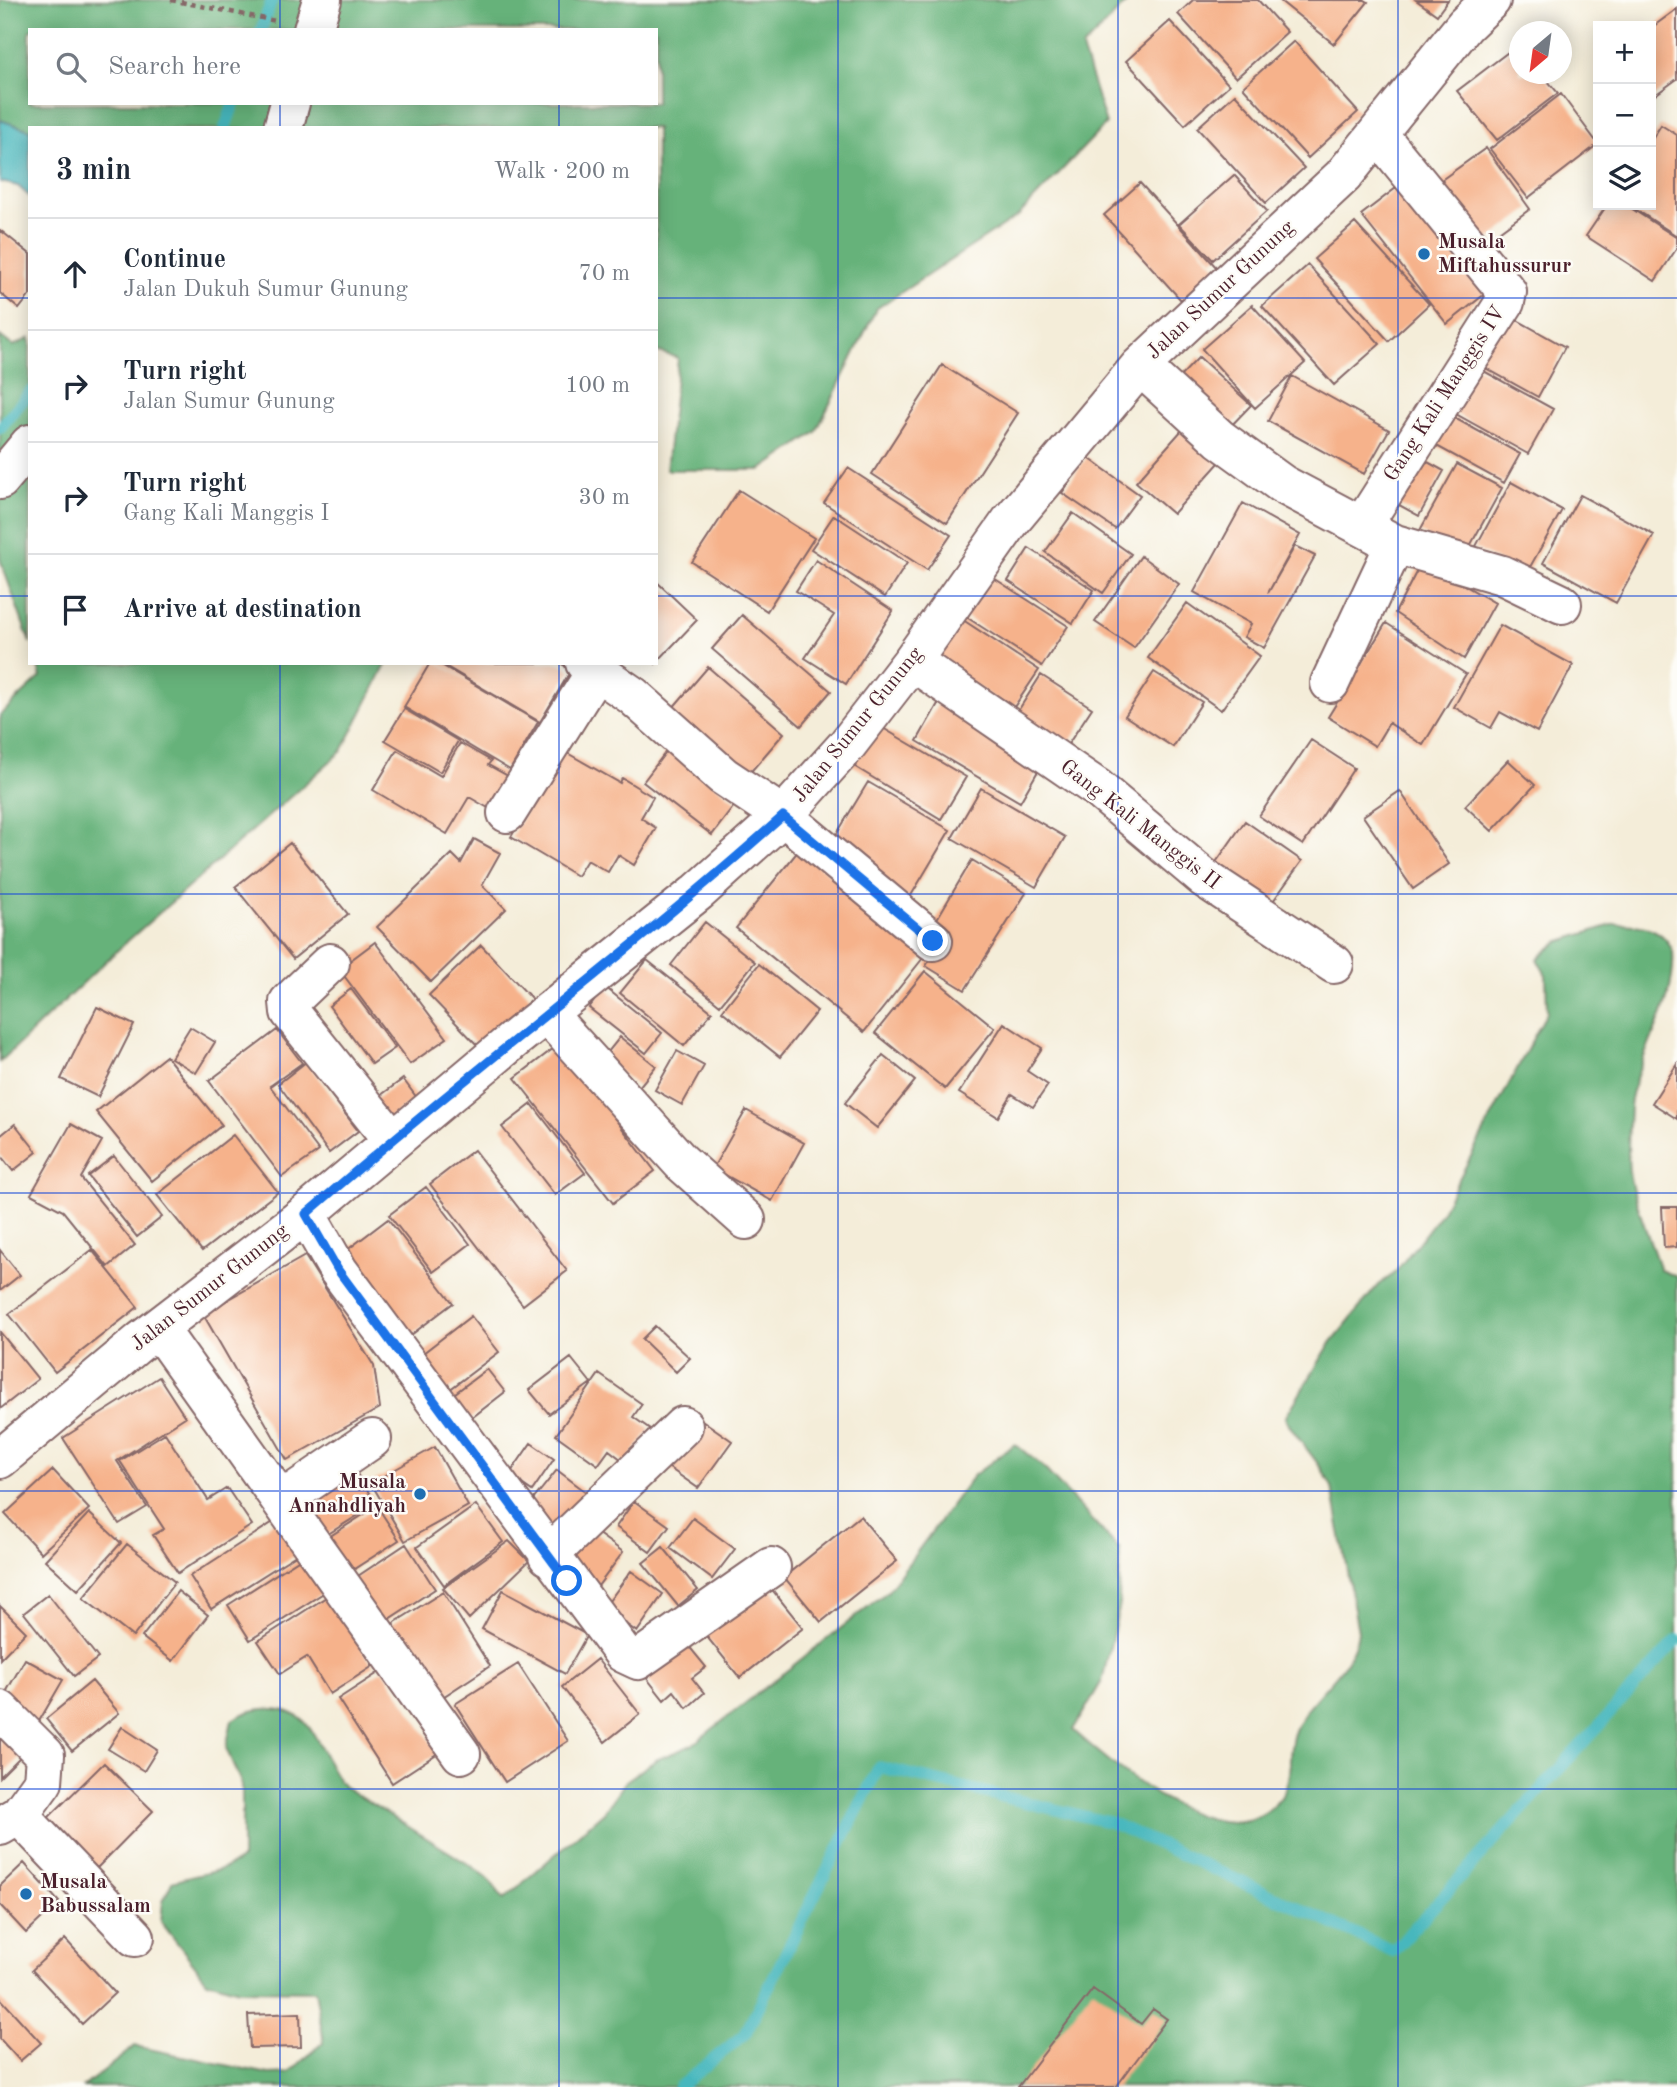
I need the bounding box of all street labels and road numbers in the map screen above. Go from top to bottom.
street label: Jalan Sumur Gunung [1143,216,1299,364]
street label: Gang Kali Manggis IV [1380,302,1510,486]
street label: Jalan Sumur Gunung [789,643,927,807]
street label: Gang Kali Manggis II [1056,756,1224,894]
street label: Jalan Sumur Gunung [127,1220,293,1356]

